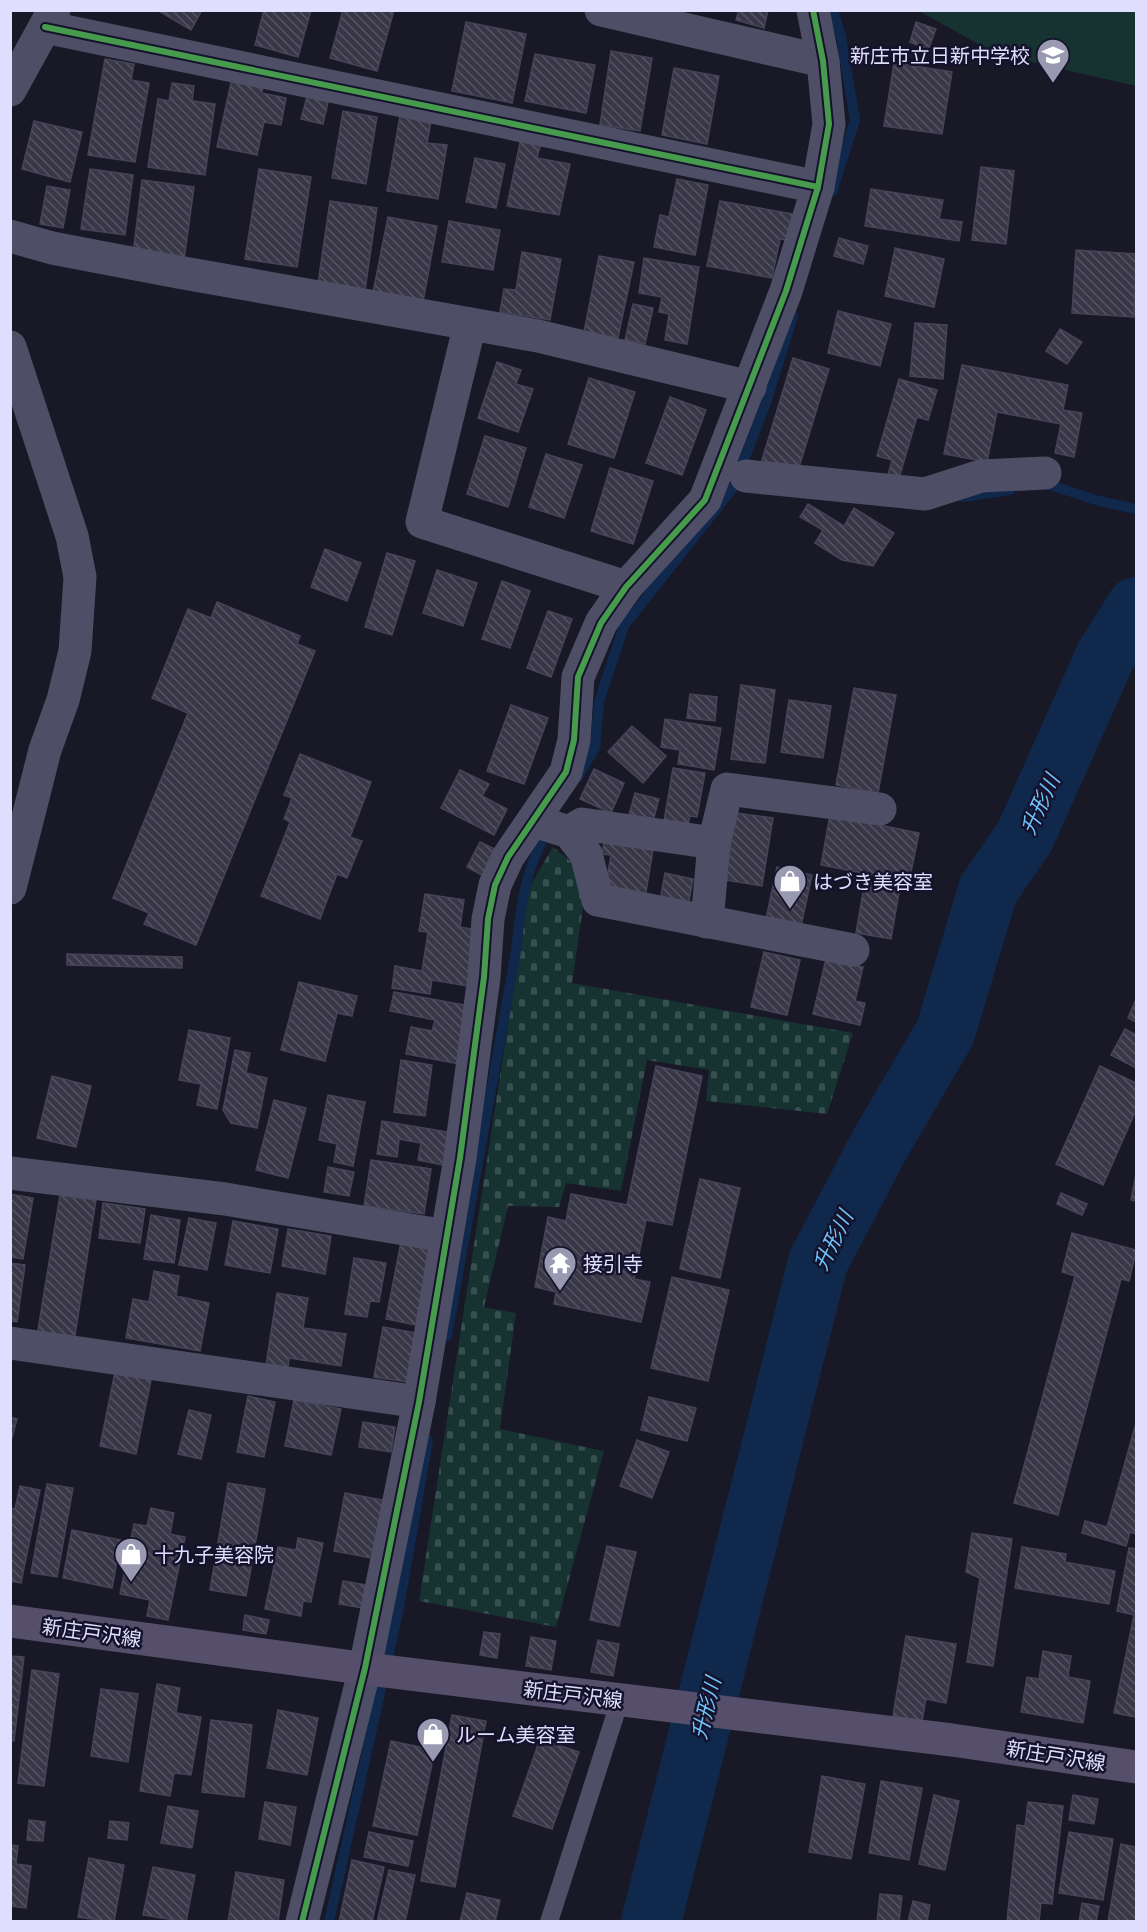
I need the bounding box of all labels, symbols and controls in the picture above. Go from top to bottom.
school or university icon: 新庄市立日新中学校 [1035,37,1071,84]
place label: 新庄市立日新中学校 [850,43,1030,67]
water label: 升形川 [1014,768,1064,838]
shop icon: はづき美容室 [772,863,808,910]
place label: はづき美容室 [813,869,933,893]
water label: 升形川 [807,1204,858,1274]
temple icon: 接引寺 [542,1245,578,1292]
place label: 接引寺 [583,1251,643,1275]
shop icon: 十九子美容院 [113,1536,149,1583]
place label: 十九子美容院 [154,1542,274,1566]
street label: 新庄戸沢線 [41,1613,143,1651]
water label: 升形川 [685,1672,725,1742]
street label: 新庄戸沢線 [522,1676,624,1712]
shop icon: ルーム美容室 [415,1716,451,1763]
place label: ルーム美容室 [456,1722,575,1746]
street label: 新庄戸沢線 [1005,1735,1107,1775]

